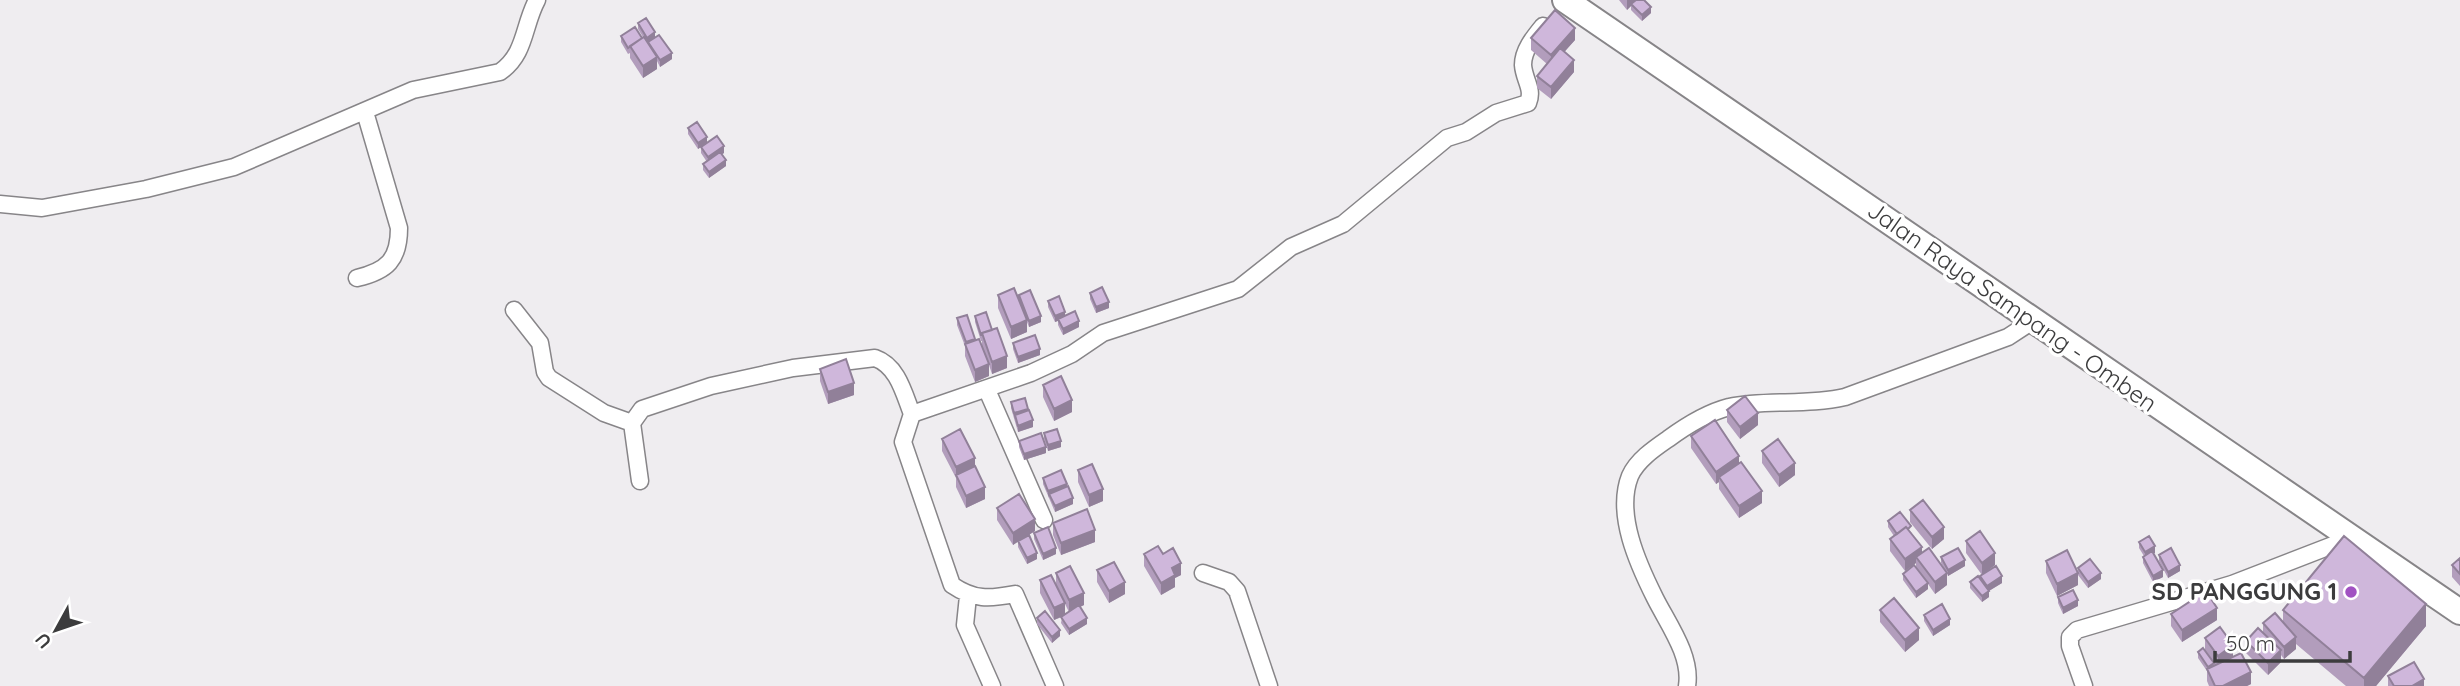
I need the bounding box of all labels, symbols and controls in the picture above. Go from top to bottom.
street label: Jalan Raya Sampang - Omben [1862,194,2163,418]
place label: SD PANGGUNG 1 [2152,576,2337,606]
marker: SD PANGGUNG 1 [2343,584,2359,600]
north arrow [21,595,91,665]
scale bar [2215,620,2350,664]
text: U [29,628,56,654]
text: 50 m [2226,630,2275,656]

